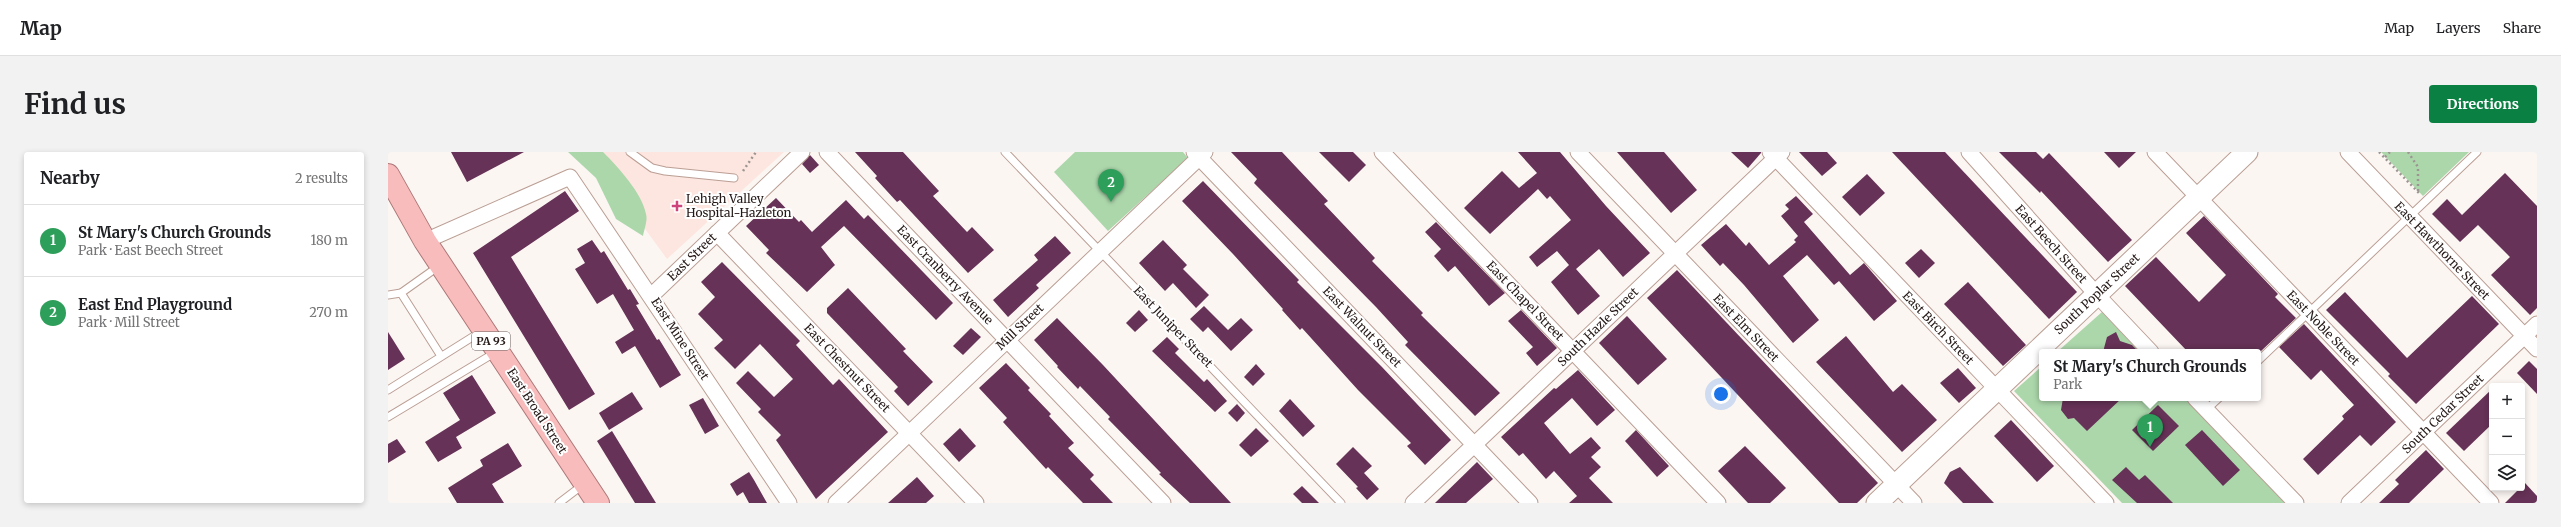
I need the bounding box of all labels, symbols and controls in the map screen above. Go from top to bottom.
text: Map [20,16,62,40]
text: Map [2384,19,2414,37]
text: Layers [2436,19,2481,37]
text: Share [2503,19,2541,37]
button: Directions [2429,85,2537,123]
text: Find us [24,86,126,122]
text: Nearby [40,167,100,189]
pin: 2 [1098,169,1124,202]
text: 2 results [295,170,348,187]
place label: Lehigh Valley Hospital-Hazleton [686,191,791,220]
street label: East Hawthorne Street [2392,199,2493,303]
marker: Lehigh Valley Hospital-Hazleton [671,200,683,212]
street label: East Beech Street [2012,201,2091,286]
street label: East Cranberry Avenue [894,222,997,327]
text: St Mary's Church Grounds [78,223,271,242]
street label: East Street [664,229,719,284]
text: 1 [50,232,56,249]
text: 180 m [310,232,348,249]
text: Park · East Beech Street [78,242,223,259]
street label: South Poplar Street [2051,250,2143,337]
street label: East Chapel Street [1484,258,1567,344]
street label: East Juniper Street [1131,283,1216,371]
street label: East Walnut Street [1320,283,1405,370]
street label: South Hazle Street [1554,284,1641,369]
street label: East Noble Street [2284,287,2363,368]
street label: East Birch Street [1900,288,1977,368]
street label: East Elm Street [1710,291,1783,365]
text: East End Playground [78,295,232,314]
street label: East Mine Street [648,295,713,383]
street label: Mill Street [993,300,1047,353]
text: 2 [49,304,57,321]
text: 270 m [309,304,348,321]
text: Park · Mill Street [78,314,180,331]
street label: East Chestnut Street [801,320,894,415]
road number: PA 93 [472,332,510,350]
popup [2039,349,2261,401]
text: St Mary's Church Grounds [2053,357,2247,376]
street label: East Broad Street [504,365,571,457]
street label: South Cedar Street [2399,371,2487,456]
text: Park [2053,376,2082,393]
map controls [2489,383,2525,491]
button: + [2489,383,2525,419]
your location [1711,384,1731,404]
pin: 1 [2137,414,2163,447]
button: − [2489,419,2525,455]
button: layers [2489,455,2525,491]

